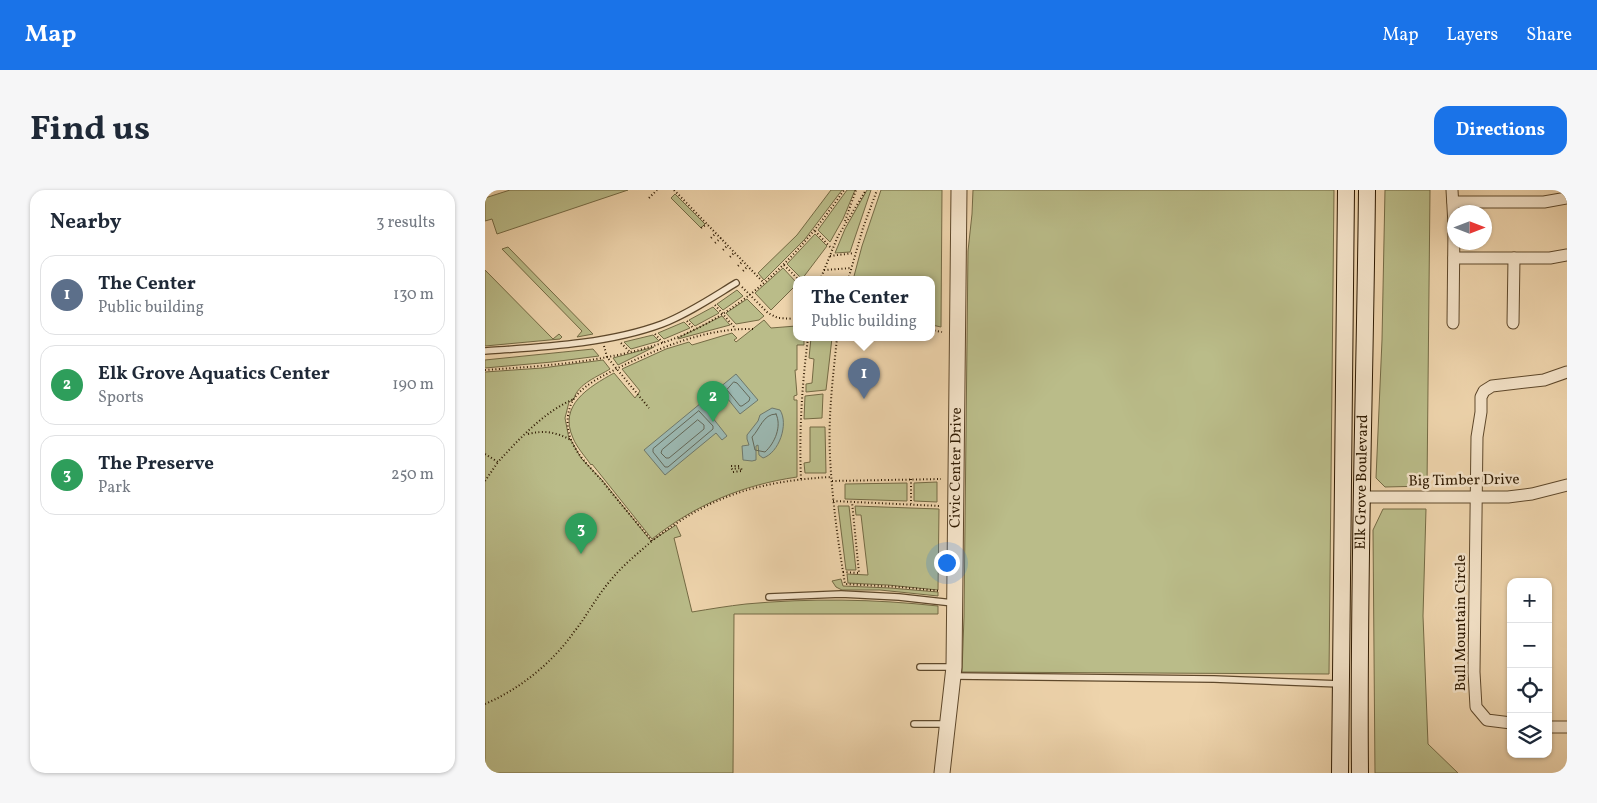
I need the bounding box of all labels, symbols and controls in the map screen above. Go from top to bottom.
text: Map [25,18,76,52]
text: Map [1382,23,1418,48]
text: Layers [1446,23,1498,48]
text: Share [1526,23,1572,48]
text: Find us [30,106,150,154]
button: Directions [1434,106,1567,155]
north arrow [1447,205,1492,250]
text: Nearby [50,208,121,237]
text: 3 results [376,212,435,234]
text: The Center [98,271,196,297]
popup [793,276,935,341]
text: 1 [64,284,70,306]
text: 130 m [393,284,434,306]
text: The Center [811,285,909,311]
text: Public building [98,297,204,319]
text: Public building [811,311,917,333]
pin: 1 [848,358,880,399]
text: Elk Grove Aquatics Center [98,361,330,387]
text: 2 [63,374,71,396]
text: 190 m [392,374,434,396]
pin: 2 [697,381,729,422]
text: Sports [98,387,144,409]
street label: Civic Center Drive [945,407,967,528]
street label: Elk Grove Boulevard [1350,414,1374,550]
text: The Preserve [98,451,214,477]
text: 3 [63,464,71,486]
text: 250 m [391,464,434,486]
street label: Big Timber Drive [1408,470,1520,492]
text: Park [98,477,131,499]
pin: 3 [565,513,597,554]
your location [934,550,960,576]
street label: Bull Mountain Circle [1451,555,1472,691]
map controls [1507,578,1552,758]
button: + [1507,578,1552,623]
button: − [1507,623,1552,668]
button: locate [1507,668,1552,713]
button: layers [1507,713,1552,758]

